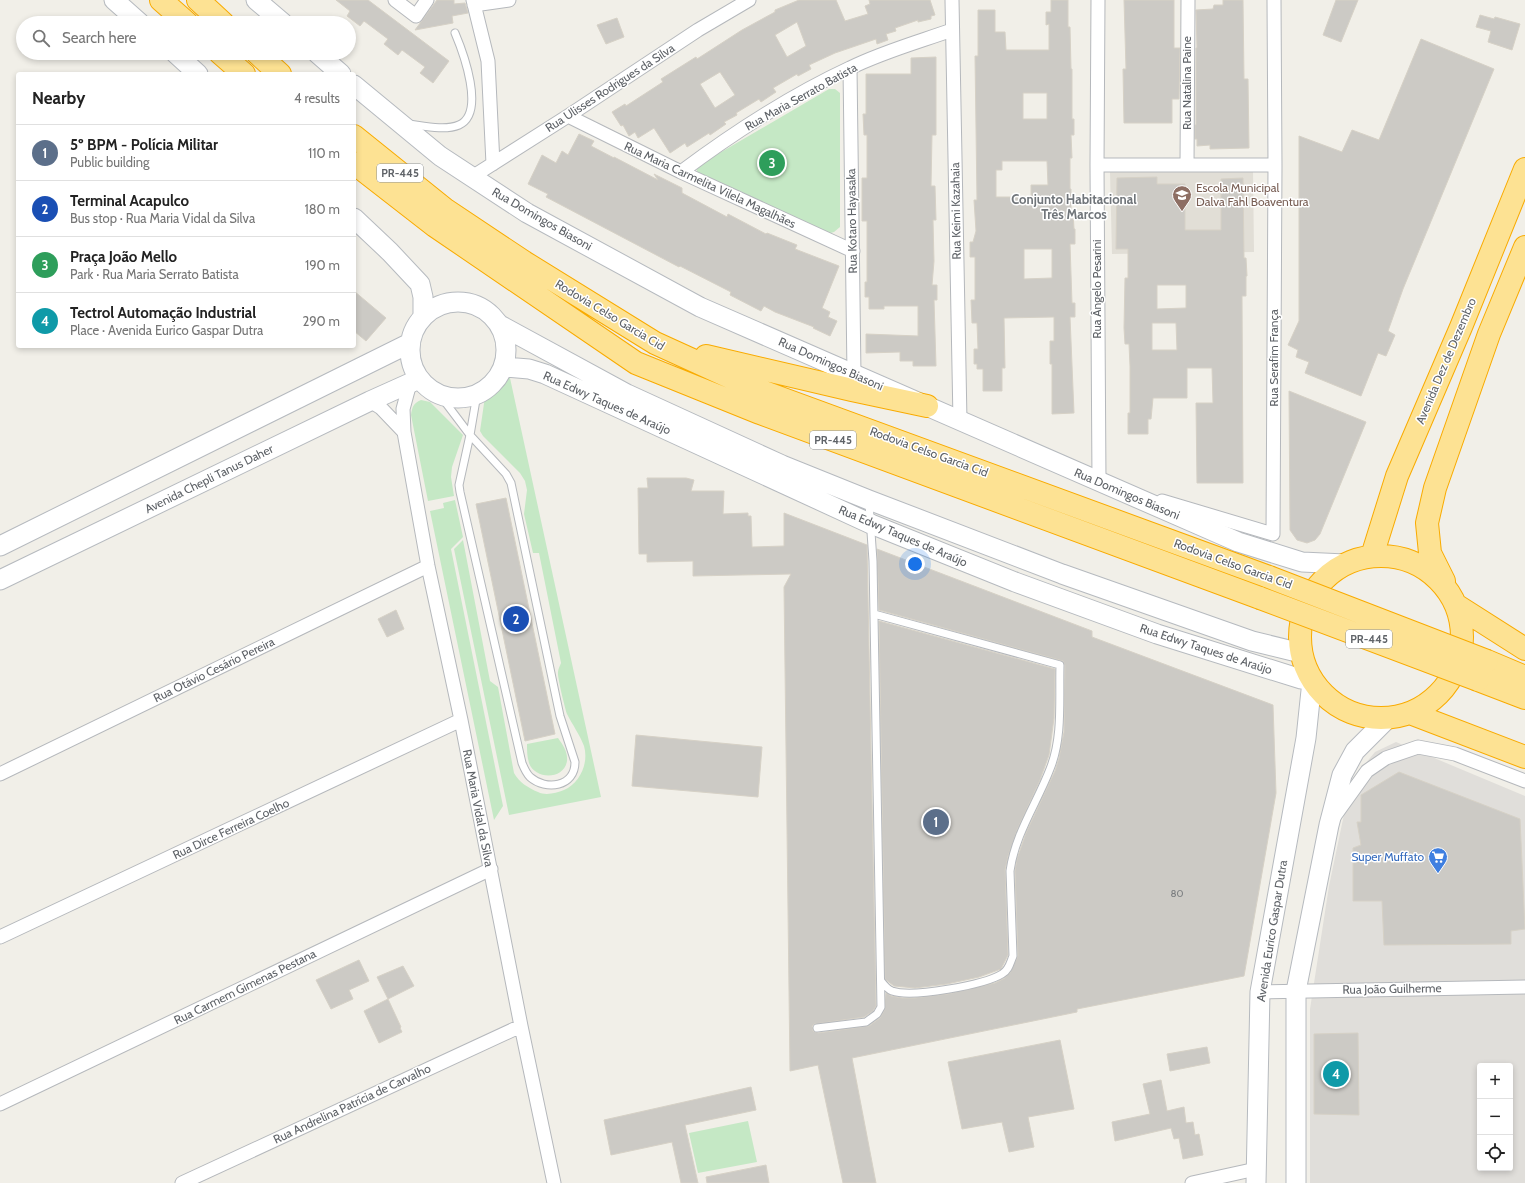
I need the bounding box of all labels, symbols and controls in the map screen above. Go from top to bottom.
search box [16,16,356,60]
icon: search [30,27,52,49]
text: Search here [62,29,137,47]
street label: Rua Natalina Paine [1179,36,1194,130]
street label: Rua Ulisses Rodrigues da Silva [542,40,677,135]
street label: Rua Maria Serrato Batista [742,59,860,134]
text: Nearby [32,88,85,108]
text: 4 results [294,90,340,106]
text: 5º BPM - Polícia Militar [70,136,218,154]
street label: Rua Maria Carmelita Vilela Magalhães [622,138,798,231]
text: 1 [43,145,47,161]
text: 110 m [308,145,340,161]
pin: 3 [759,148,785,178]
text: Public building [70,154,150,170]
street label: Rua Keimi Kazahaia [947,162,964,260]
road number: PR-445 [377,164,423,182]
street label: Rua Kotaro Hayasaka [843,168,860,274]
place label: Escola Municipal Dalva Fahl Boaventura [1196,180,1309,209]
street label: Rua Domingos Biasoni [489,184,595,253]
school or university icon: Escola Municipal Dalva Fahl Boaventura [1171,184,1193,212]
district label: Conjunto Habitacional Três Marcos [1011,191,1137,222]
text: Terminal Acapulco [70,192,189,210]
text: 2 [42,201,48,217]
text: 180 m [304,201,340,217]
text: Bus stop · Rua Maria Vidal da Silva [70,210,255,226]
street label: Rua Ângelo Pesarini [1089,239,1104,339]
text: Praça João Mello [70,248,177,266]
text: 3 [41,257,49,273]
text: 190 m [305,257,340,273]
text: Park · Rua Maria Serrato Batista [70,266,239,282]
street label: Rodovia Celso Garcia Cid [553,276,668,353]
street label: Avenida Dez de Dezembro [1412,295,1479,426]
text: Tectrol Automação Industrial [70,304,256,322]
street label: Rua Serafim França [1266,309,1281,407]
text: 4 [41,313,49,329]
text: 290 m [302,313,340,329]
text: Place · Avenida Eurico Gaspar Dutra [70,322,263,338]
street label: Rua Domingos Biasoni [776,334,886,393]
street label: Rua Edwy Taques de Araújo [541,368,674,438]
street label: Rodovia Celso Garcia Cid [868,423,990,480]
road number: PR-445 [810,431,856,449]
street label: Avenida Chepli Tanus Daher [142,441,276,516]
street label: Rua Domingos Biasoni [1072,464,1182,523]
street label: Rua Edwy Taques de Araújo [837,502,970,570]
street label: Rodovia Celso Garcia Cid [1172,535,1294,592]
your location [905,554,925,574]
pin: 2 [503,604,529,634]
street label: Rua Edwy Taques de Araújo [1138,620,1275,677]
road number: PR-445 [1346,630,1392,648]
street label: Rua Otávio Cesário Pereira [151,634,277,705]
street label: Rua Maria Vidal da Silva [460,748,497,868]
street label: Rua Dirce Ferreira Coelho [170,795,292,862]
pin: 1 [923,807,949,837]
supermarket icon: Super Muffato [1427,846,1449,874]
place label: Super Muffato [1351,849,1424,864]
street label: Avenida Eurico Gaspar Dutra [1253,859,1290,1003]
house number: 80 [1170,887,1184,900]
street label: Rua Carmem Gimenas Pestana [171,945,318,1028]
street label: Rua João Guilherme [1342,980,1442,997]
pin: 4 [1323,1059,1349,1089]
street label: Rua Andrelina Patrícia de Carvalho [271,1060,433,1147]
map controls [1477,1063,1513,1171]
button: + [1477,1063,1513,1099]
button: − [1477,1099,1513,1135]
button: locate [1477,1135,1513,1171]

